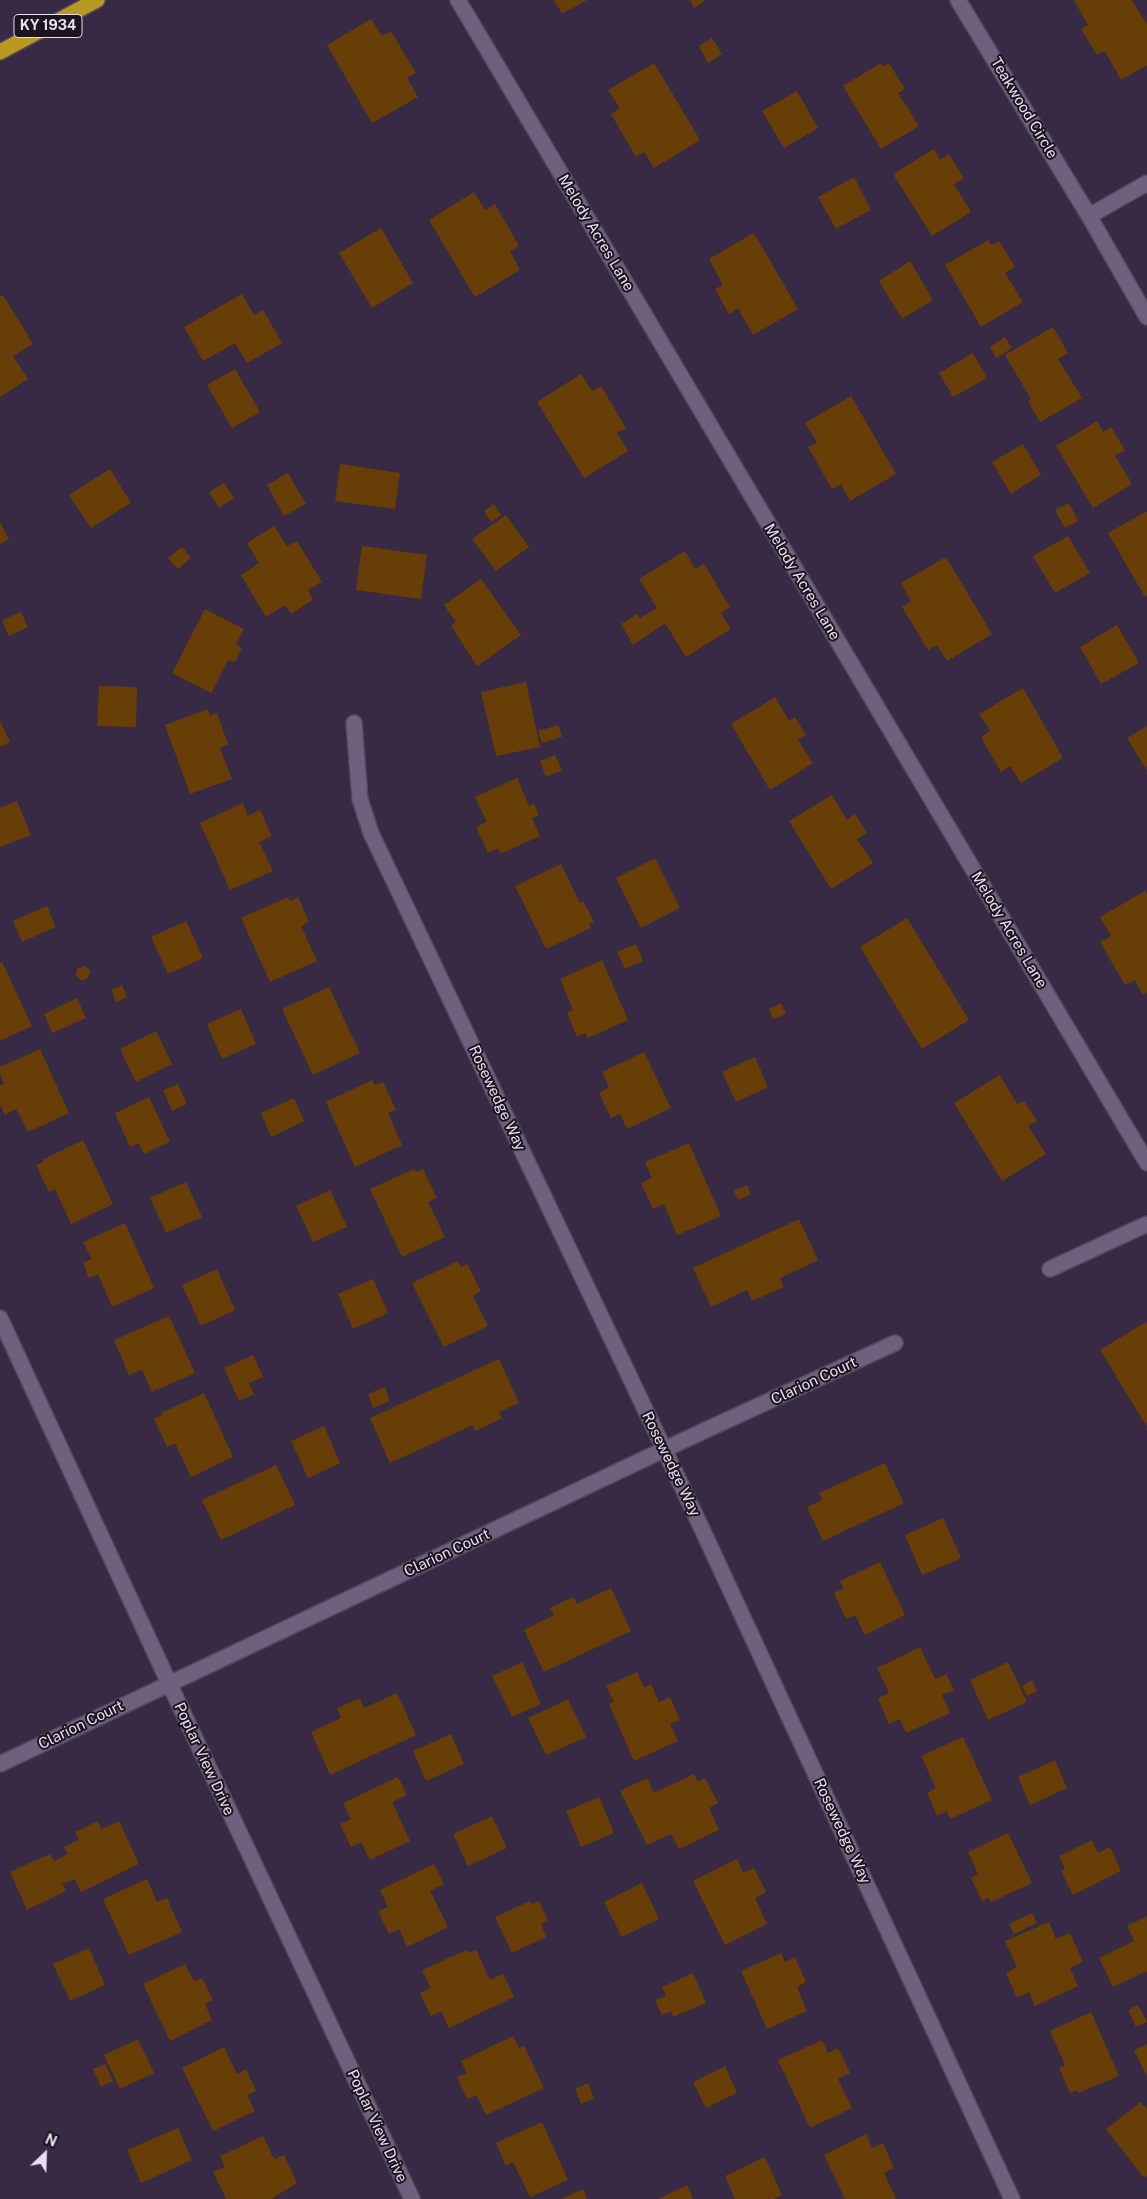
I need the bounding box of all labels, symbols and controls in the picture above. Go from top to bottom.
road number: KY 1934 [14,15,82,38]
street label: Teakwood Circle [987,54,1061,162]
street label: Melody Acres Lane [554,171,638,295]
street label: Melody Acres Lane [760,520,844,644]
street label: Melody Acres Lane [967,868,1051,992]
street label: Rosewedge Way [465,1042,529,1154]
street label: Clarion Court [768,1353,860,1409]
street label: Rosewedge Way [638,1409,704,1519]
street label: Clarion Court [401,1525,493,1581]
street label: Clarion Court [35,1697,127,1753]
street label: Poplar View Drive [170,1700,238,1818]
street label: Rosewedge Way [810,1775,874,1887]
street label: Poplar View Drive [343,2067,411,2185]
north arrow [20,2129,70,2179]
text: N [43,2131,59,2150]

